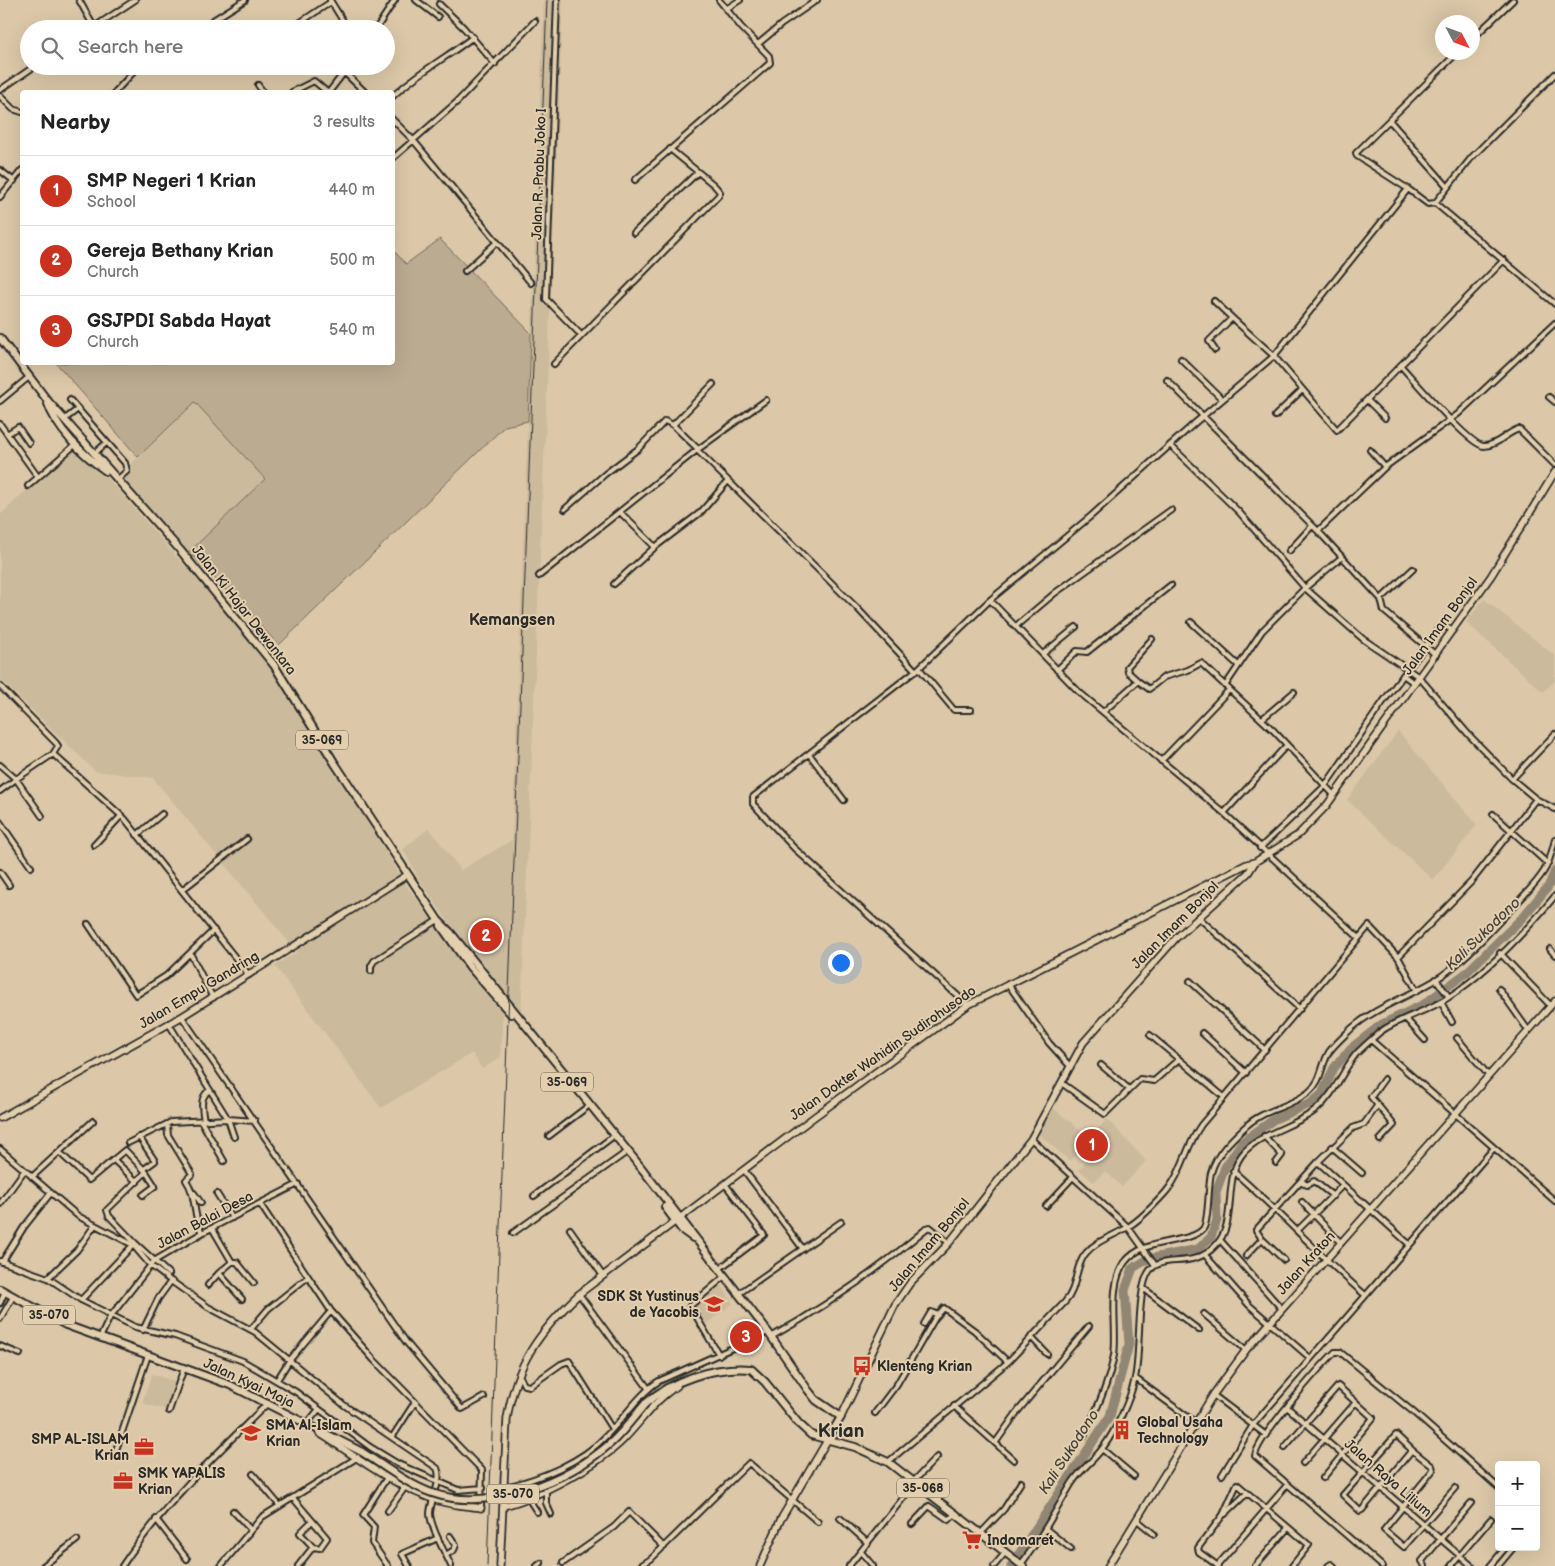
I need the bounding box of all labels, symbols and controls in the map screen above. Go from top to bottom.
north arrow [1435,15,1480,60]
search box [20,20,395,75]
icon: search [38,34,66,62]
text: Search here [78,36,183,59]
street label: Jalan R. Prabu Joko I [528,108,550,240]
text: Nearby [40,110,110,135]
text: 3 results [313,113,375,132]
text: SMP Negeri 1 Krian [87,170,256,193]
text: 1 [53,181,59,200]
text: 440 m [329,181,375,200]
text: School [87,193,136,212]
text: Gereja Bethany Krian [87,240,274,263]
text: 2 [51,251,61,270]
text: 500 m [329,251,375,270]
text: Church [87,263,139,282]
text: GSJPDI Sabda Hayat [87,310,271,333]
text: 3 [51,321,61,340]
text: 540 m [329,321,375,340]
text: Church [87,333,139,352]
street label: Jalan Ki Hajar Dewantara [188,542,300,678]
street label: Jalan Imam Bonjol [1399,574,1481,678]
district label: Kemangsen [469,611,555,630]
road number: 35-069 [296,730,348,750]
street label: Jalan Imam Bonjol [1128,878,1222,972]
water label: Kali Sukodono [1441,893,1525,975]
pin: 2 [470,917,502,955]
street label: Jalan Empu Gandring [136,948,262,1032]
your location [828,950,854,976]
street label: Jalan Dokter Wahidin Sudirohusodo [787,982,979,1124]
road number: 35-069 [541,1072,593,1092]
pin: 1 [1076,1126,1108,1164]
street label: Jalan Balai Desa [154,1188,256,1252]
street label: Jalan Imam Bonjol [885,1195,973,1295]
street label: Jalan Kraton [1273,1228,1339,1298]
place label: SDK St Yustinus de Yacobis [598,1288,699,1321]
school or university icon: SDK St Yustinus de Yacobis [703,1293,725,1315]
road number: 35-070 [23,1306,75,1324]
pin: 3 [730,1318,762,1356]
street label: Jalan Kyai Maja [201,1354,297,1412]
bus stop icon: Klenteng Krian [851,1355,873,1377]
place label: Klenteng Krian [877,1358,973,1375]
water label: Kali Sukodono [1035,1406,1104,1498]
place label: Global Usaha Technology [1137,1414,1223,1447]
place label: SMA Al-Islam Krian [266,1417,352,1450]
building icon: Global Usaha Technology [1111,1419,1133,1441]
district label: Krian [818,1420,864,1443]
school or university icon: SMA Al-Islam Krian [240,1422,262,1444]
place label: SMP AL-ISLAM Krian [32,1431,129,1464]
street label: Jalan Raya Lilium [1341,1435,1435,1521]
office icon: SMP AL-ISLAM Krian [133,1436,155,1458]
map controls [1495,1461,1540,1551]
button: + [1495,1461,1540,1506]
place label: SMK YAPALIS Krian [138,1465,226,1498]
office icon: SMK YAPALIS Krian [112,1470,134,1492]
road number: 35-068 [897,1479,949,1498]
road number: 35-070 [487,1485,539,1504]
button: − [1495,1506,1540,1551]
supermarket icon: Indomaret [961,1529,983,1551]
place label: Indomaret [987,1532,1054,1549]

